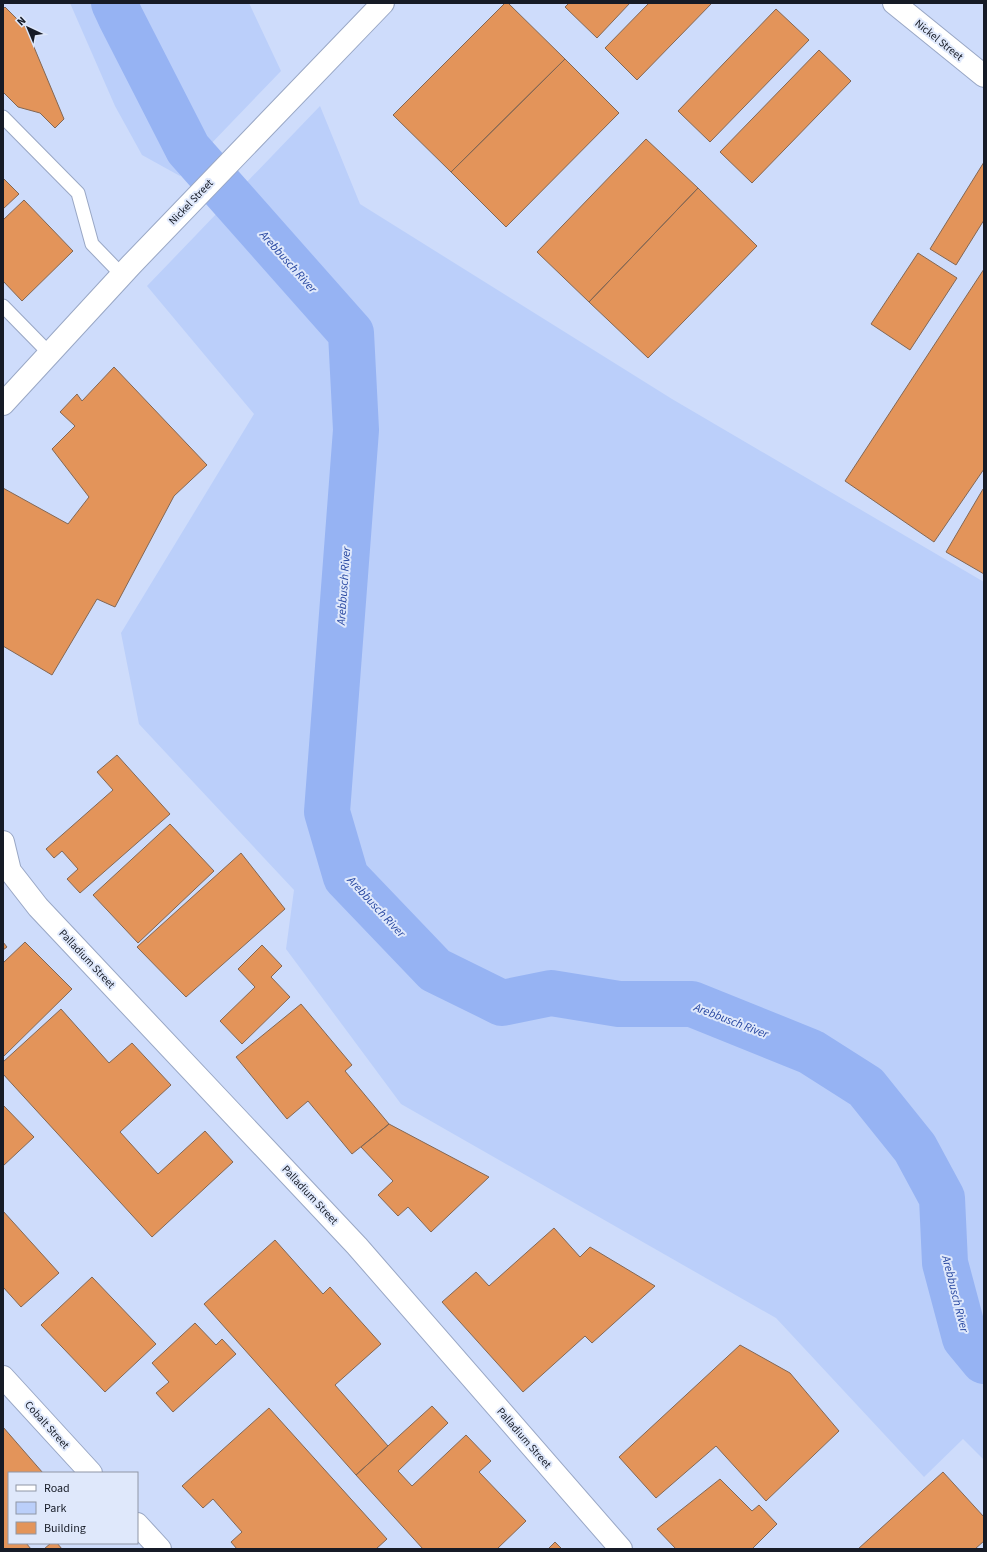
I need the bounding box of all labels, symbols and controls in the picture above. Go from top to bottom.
north arrow [8,8,48,48]
text: N [14,13,29,29]
street label: Nickel Street [912,16,967,64]
street label: Nickel Street [165,176,217,228]
water label: Arebbusch River [255,226,321,297]
water label: Arebbusch River [333,545,355,627]
water label: Arebbusch River [342,872,410,942]
street label: Palladium Street [56,926,119,992]
water label: Arebbusch River [690,999,771,1043]
street label: Palladium Street [279,1162,342,1228]
water label: Arebbusch River [937,1253,973,1335]
street label: Cobalt Street [21,1398,73,1453]
street label: Palladium Street [493,1404,555,1472]
legend [8,1472,138,1544]
text: Road [44,1480,70,1497]
text: Park [44,1500,66,1517]
text: Building [44,1520,86,1537]

